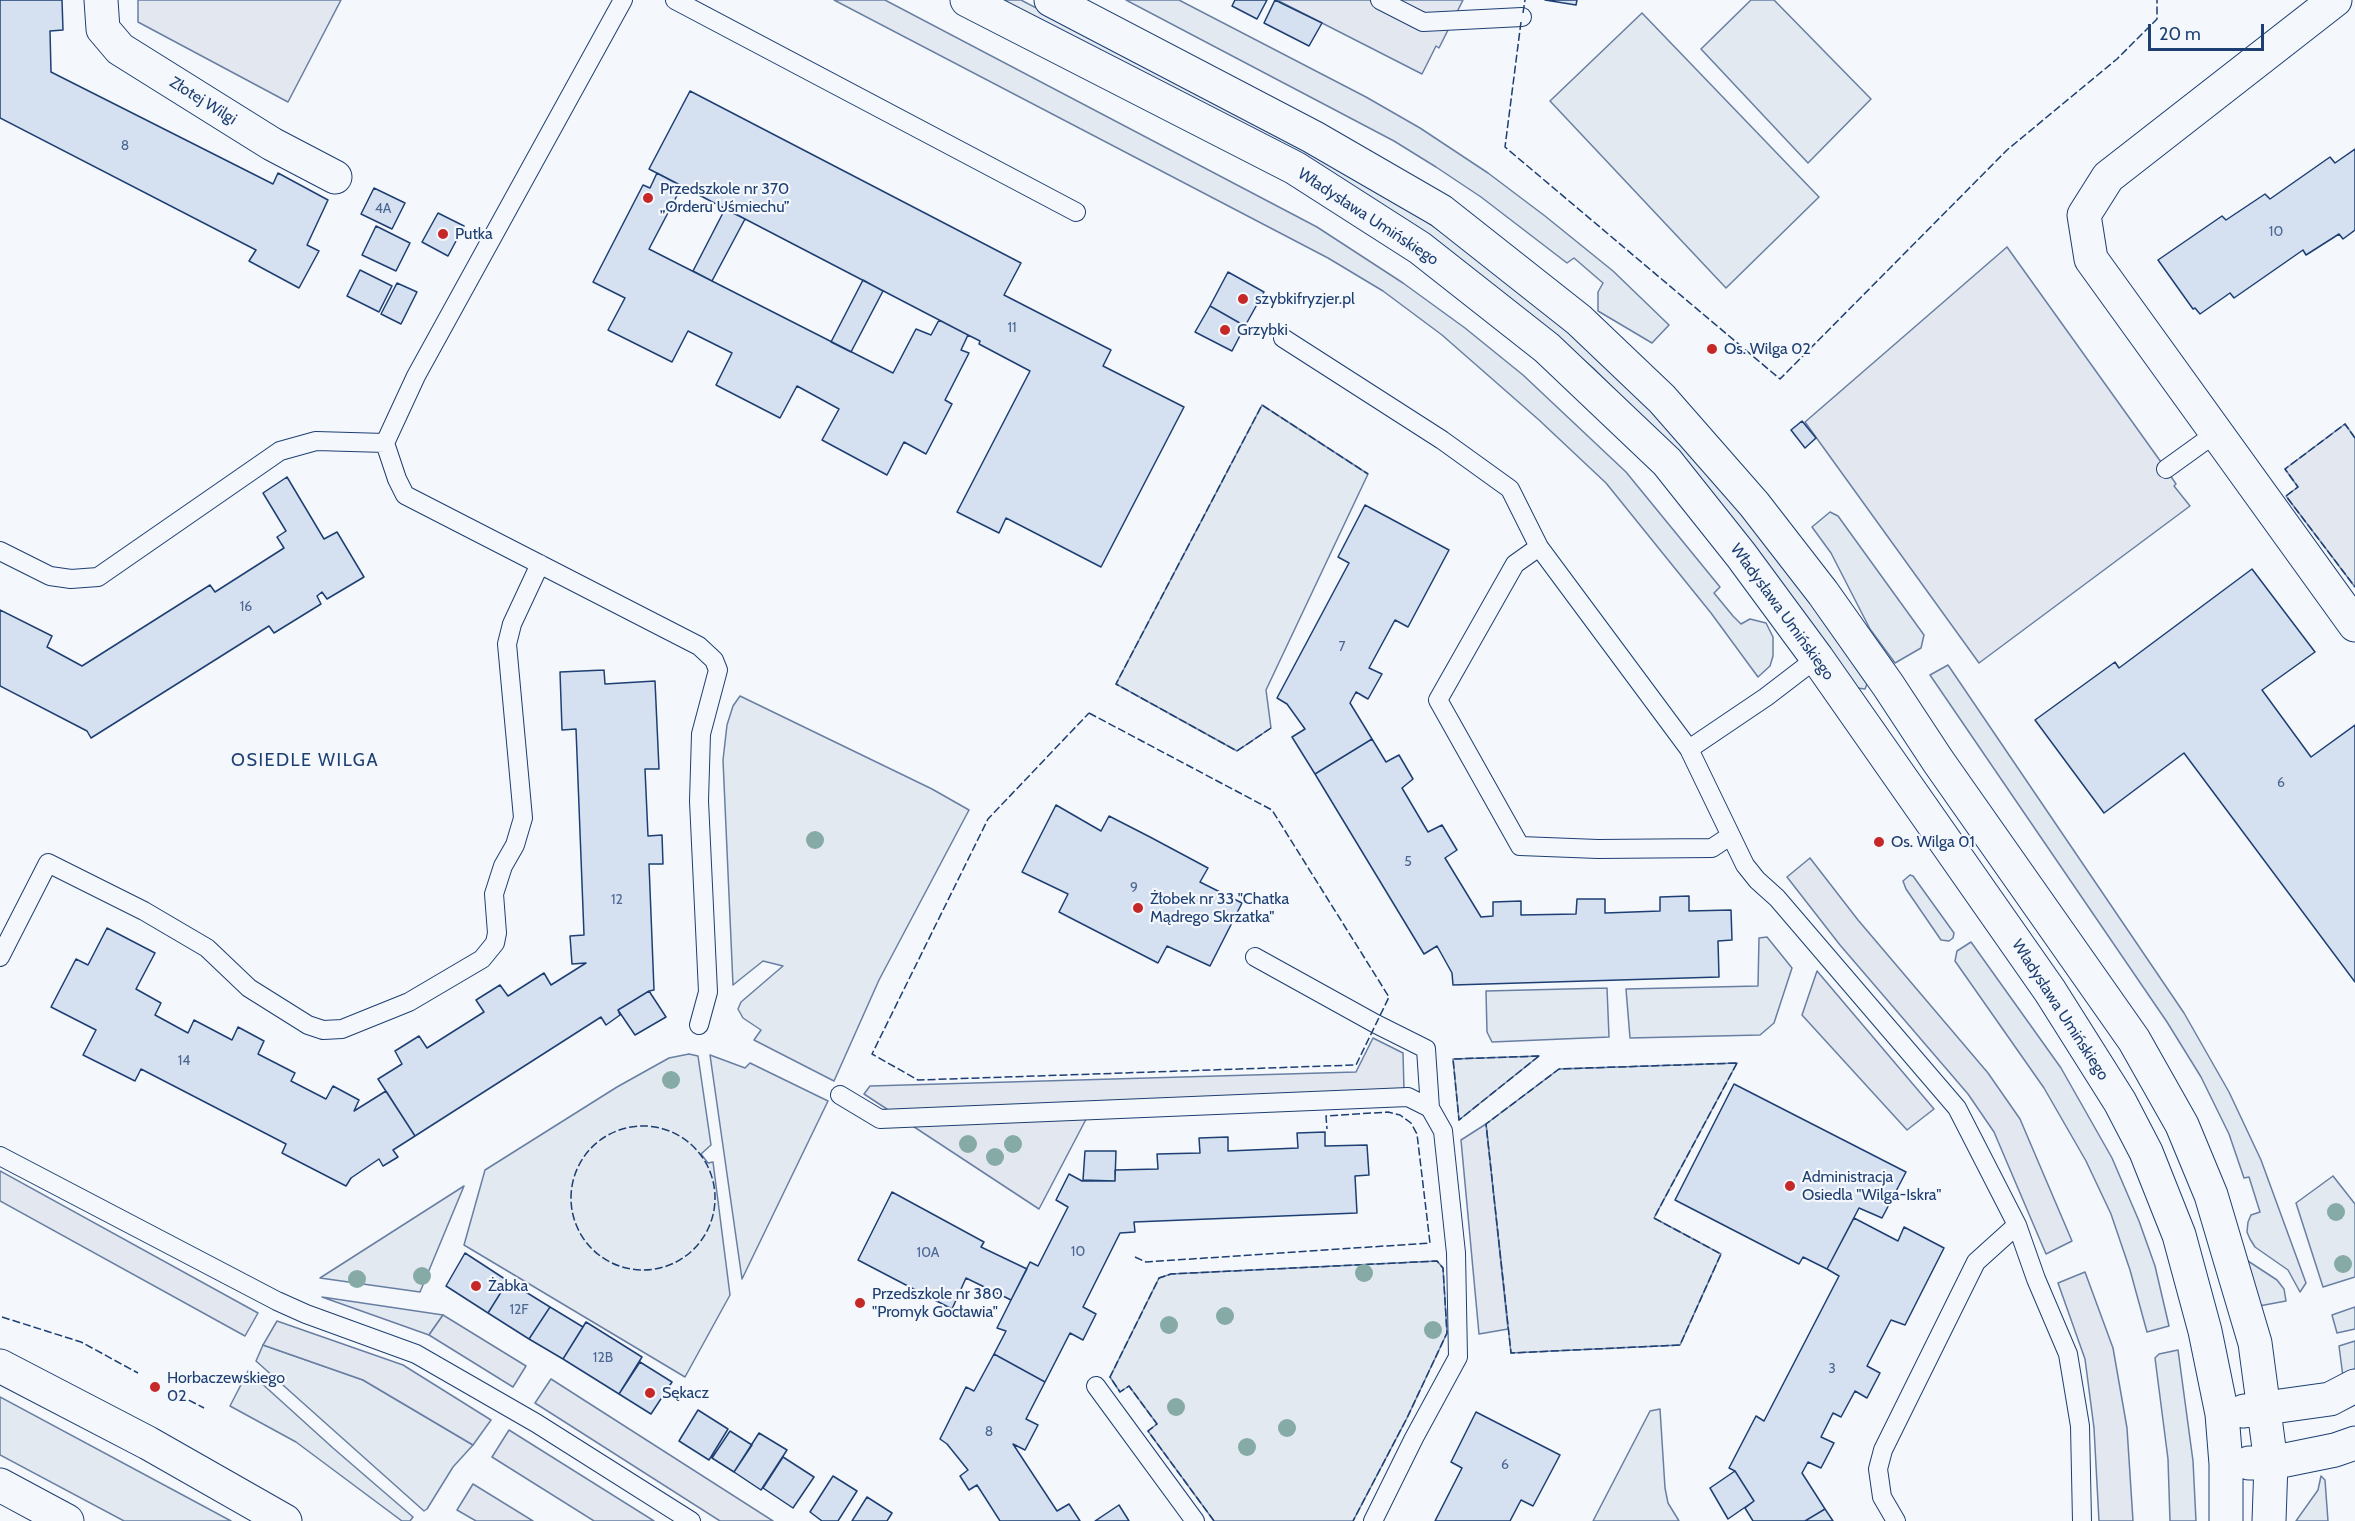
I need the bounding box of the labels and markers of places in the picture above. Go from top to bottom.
place label: Przedszkole nr 370 „Orderu Uśmiechu” [660,179,790,217]
marker: Przedszkole nr 370 „Orderu Uśmiechu” [641,191,655,205]
place label: Putka [455,224,493,244]
marker: Putka [436,227,450,241]
place label: szybkifryzjer.pl [1255,289,1355,309]
marker: szybkifryzjer.pl [1236,292,1250,306]
place label: Grzybki [1237,320,1288,340]
marker: Grzybki [1218,323,1232,337]
place label: Os. Wilga 02 [1724,339,1811,359]
marker: Os. Wilga 02 [1705,342,1719,356]
place label: Os. Wilga 01 [1891,832,1975,852]
marker: Os. Wilga 01 [1872,835,1886,849]
place label: Żłobek nr 33 "Chatka Mądrego Skrzatka" [1150,889,1289,927]
marker: Żłobek nr 33 "Chatka Mądrego Skrzatka" [1131,901,1145,915]
place label: Administracja Osiedla "Wilga-Iskra" [1802,1167,1941,1205]
marker: Administracja Osiedla "Wilga-Iskra" [1783,1179,1797,1193]
place label: Żabka [488,1276,528,1296]
marker: Żabka [469,1279,483,1293]
place label: Przedszkole nr 380 "Promyk Gocławia" [872,1284,1003,1322]
marker: Przedszkole nr 380 "Promyk Gocławia" [853,1296,867,1310]
place label: Horbaczewskiego 02 [167,1368,285,1406]
marker: Horbaczewskiego 02 [148,1380,162,1394]
place label: Sękacz [662,1383,709,1403]
marker: Sękacz [643,1386,657,1400]

